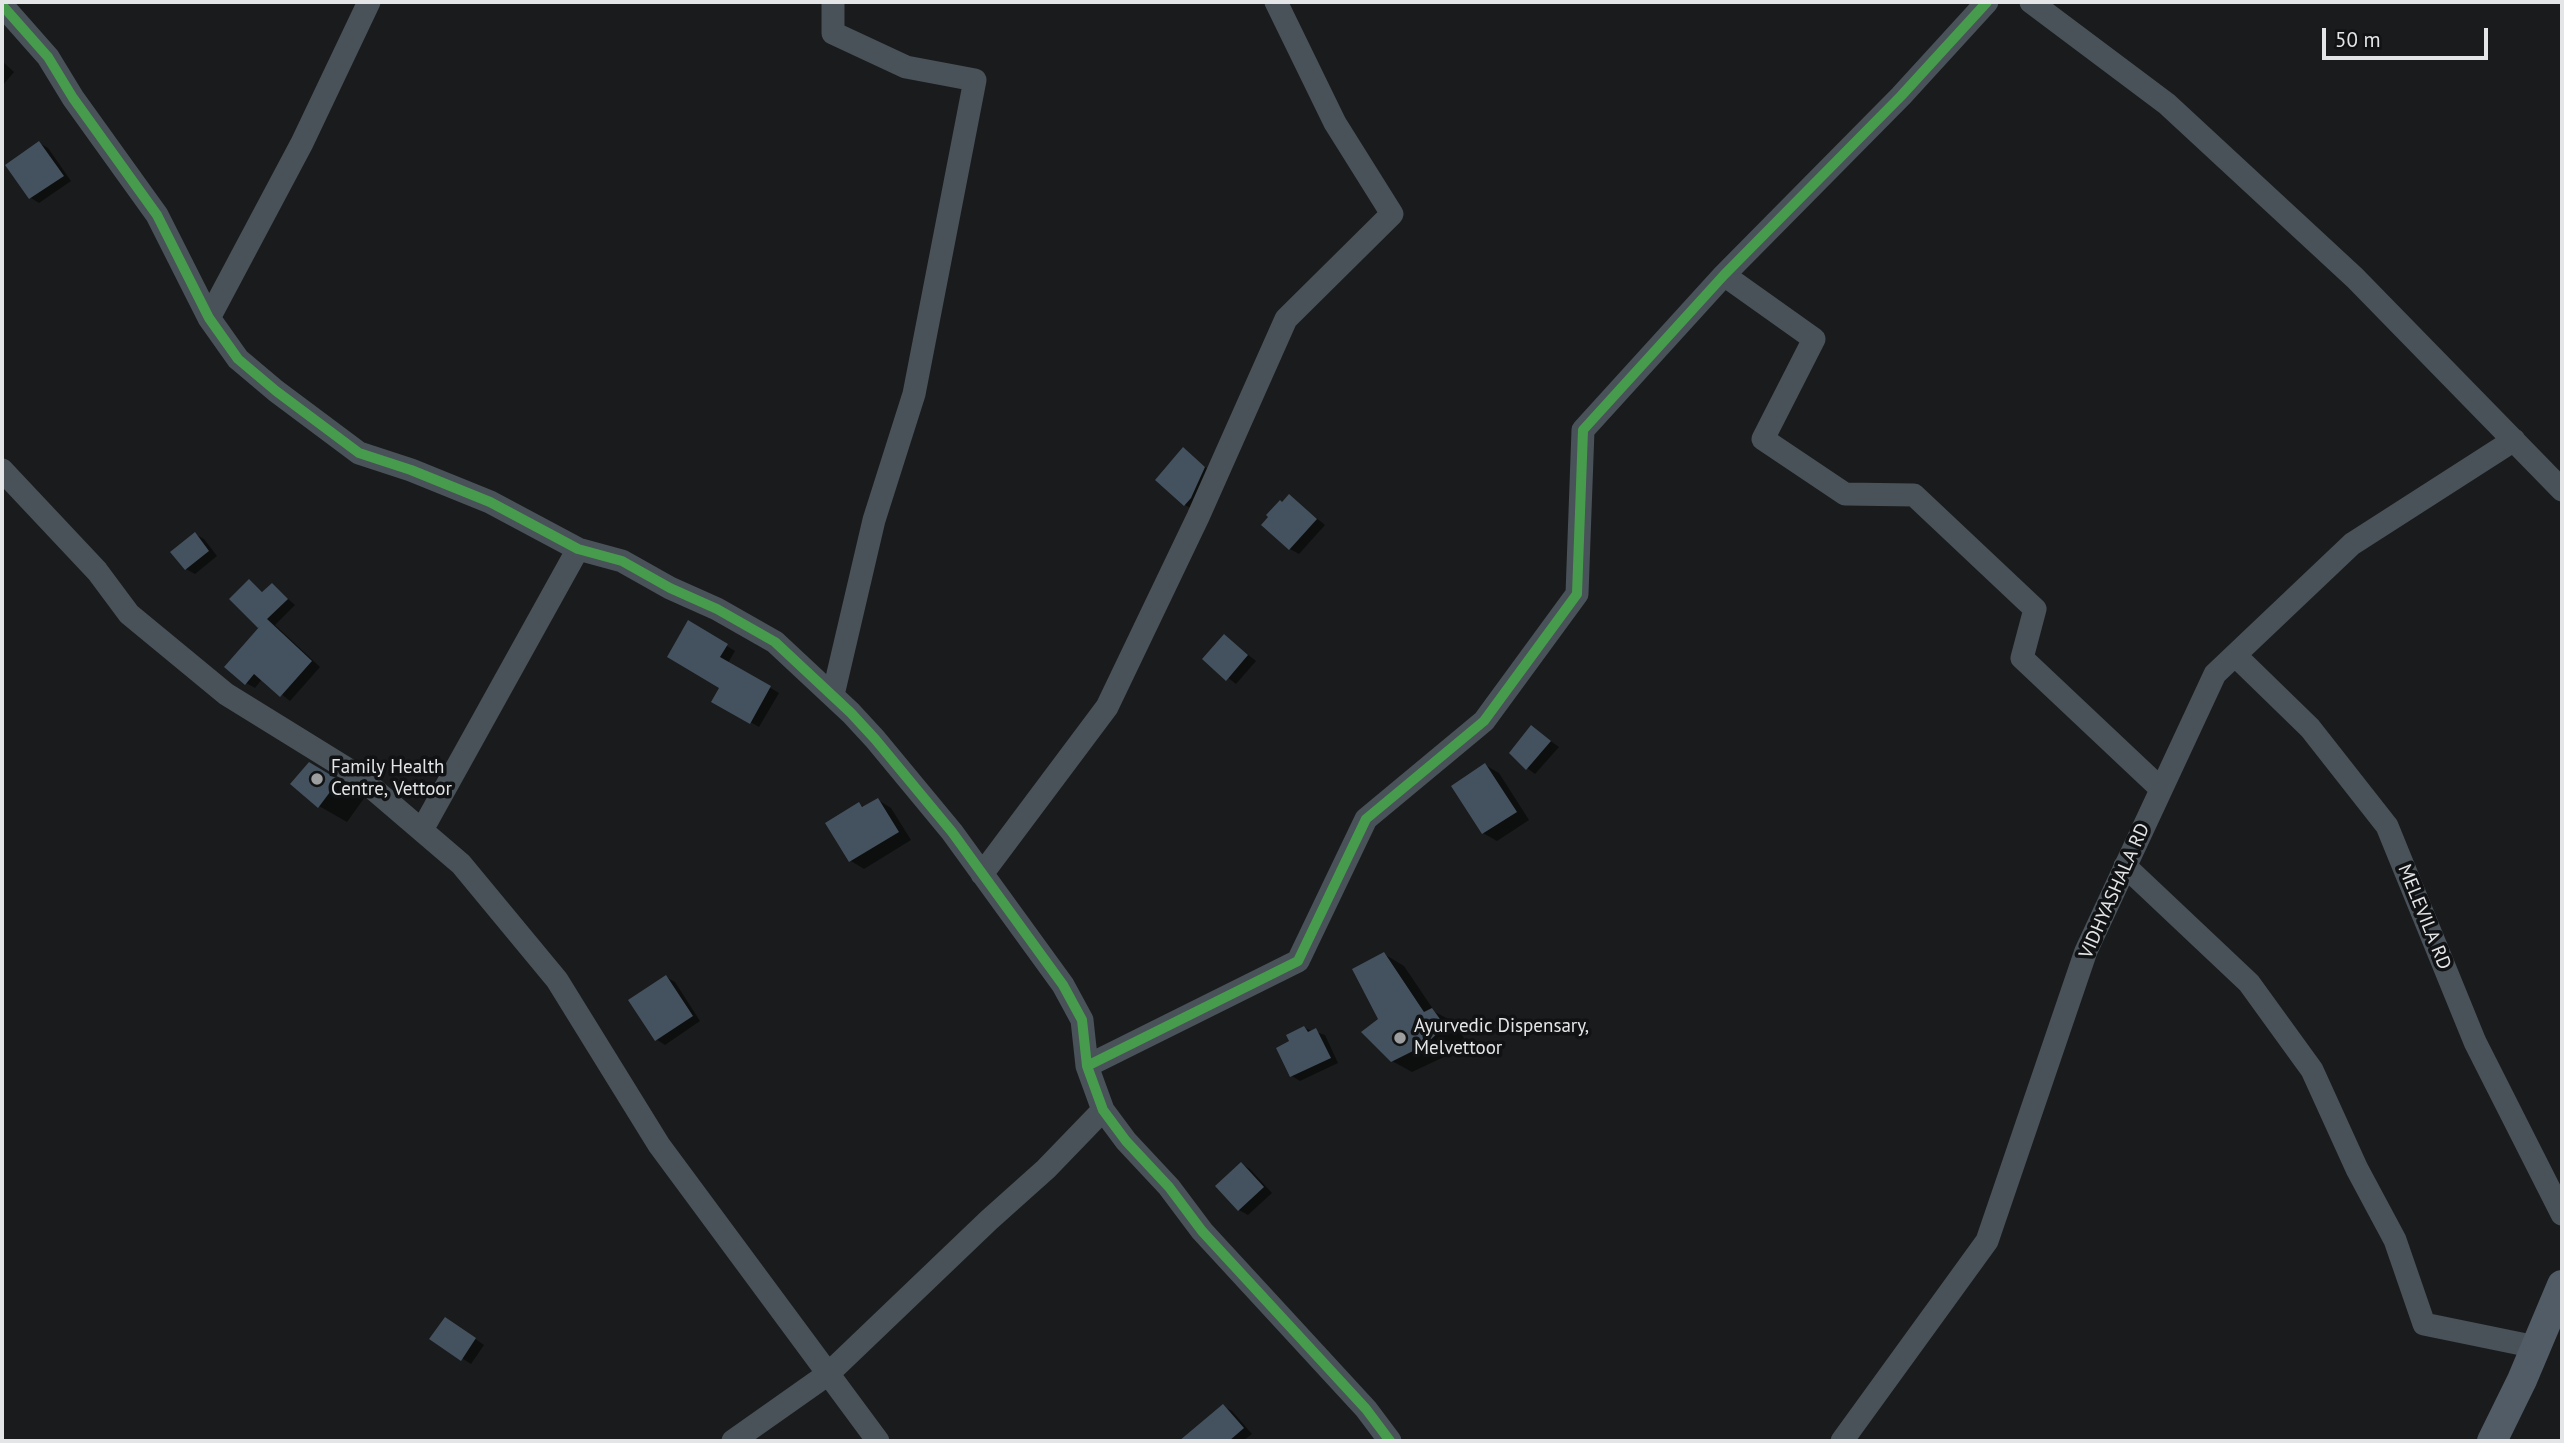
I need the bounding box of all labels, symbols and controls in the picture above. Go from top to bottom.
scale bar [2326,14,2492,58]
text: 50 m [2335,26,2381,53]
place label: Family Health Centre, Vettoor [331,757,452,801]
marker: Family Health Centre, Vettoor [309,771,325,787]
street label: VIDHYASHALA RD [2075,820,2155,962]
street label: MELEVILA RD [2393,861,2455,973]
place label: Ayurvedic Dispensary, Melvettoor [1414,1016,1589,1060]
marker: Ayurvedic Dispensary, Melvettoor [1392,1030,1408,1046]

